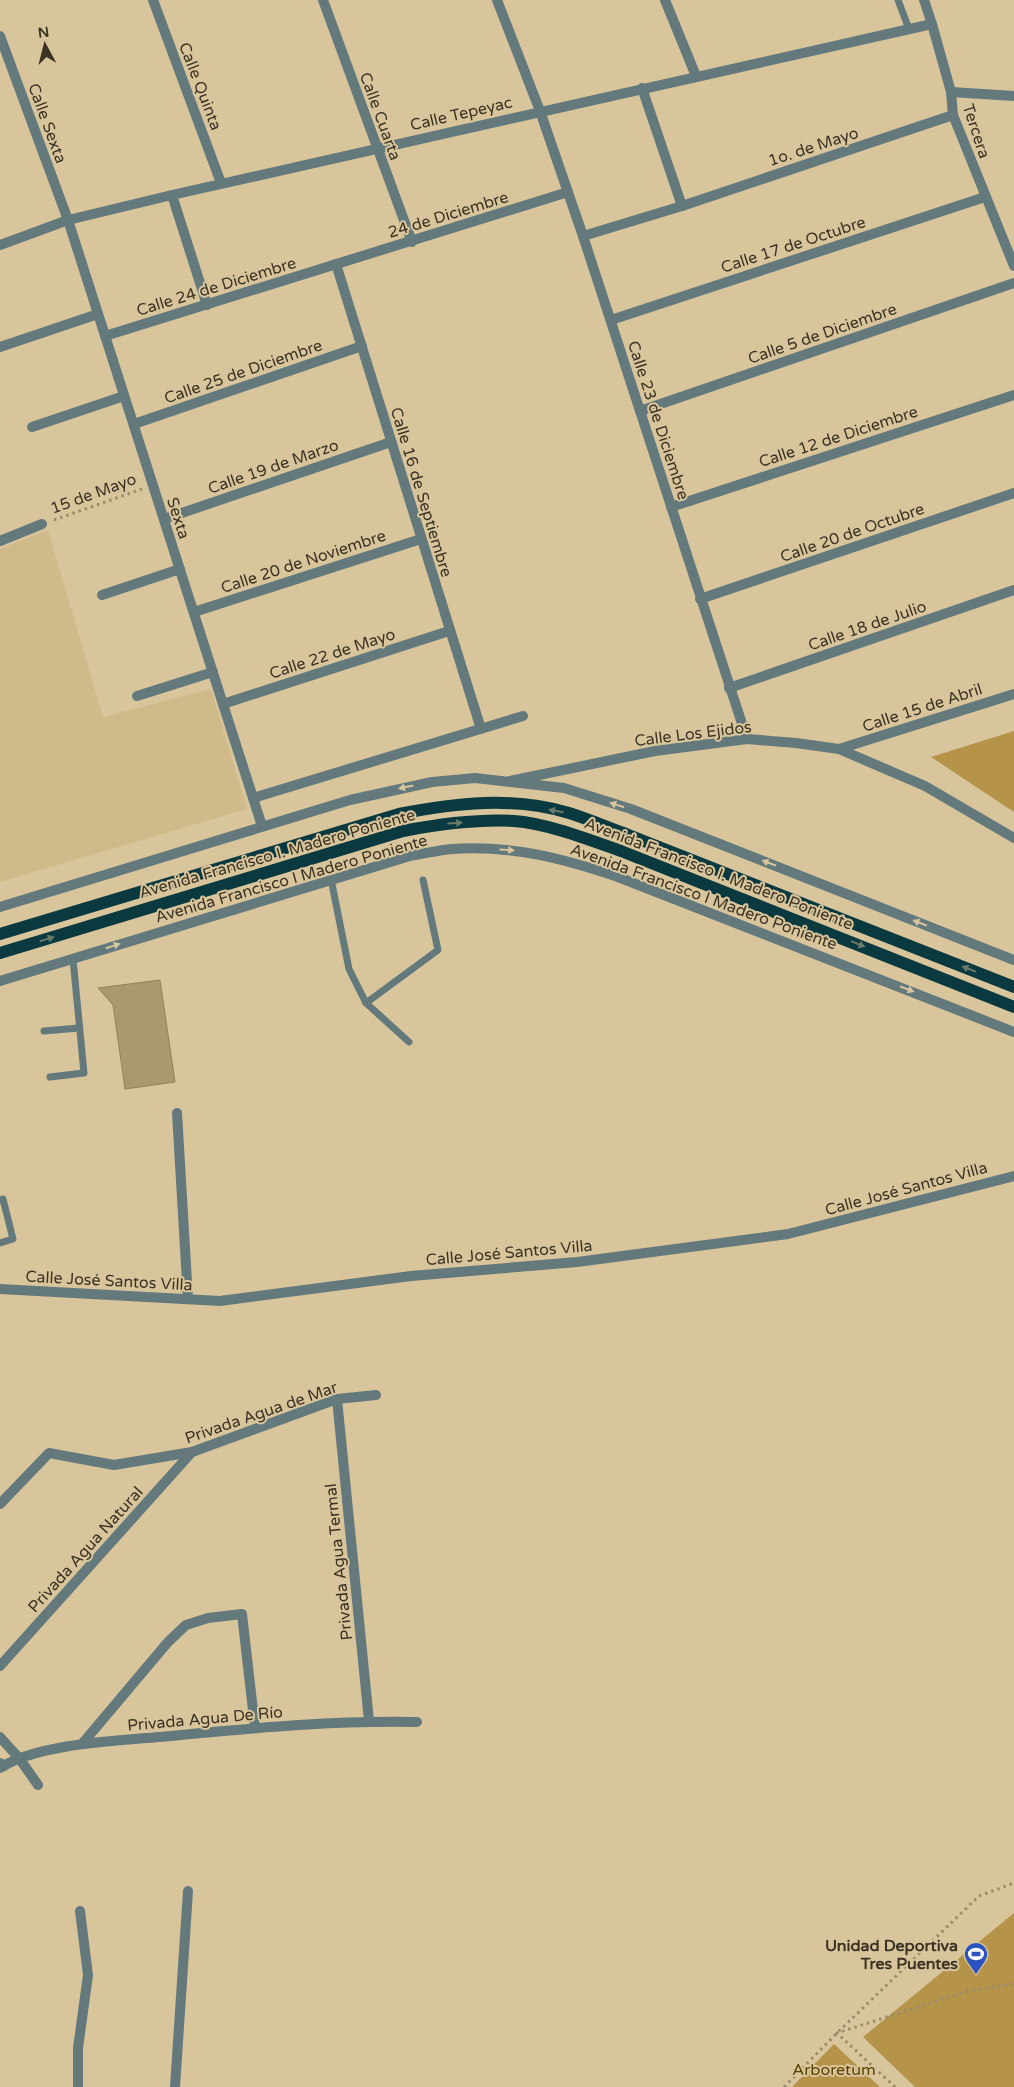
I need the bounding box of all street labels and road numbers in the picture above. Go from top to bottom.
street label: Calle Quinta [174,40,226,133]
street label: Calle Cuarta [355,70,405,163]
street label: Calle Sexta [23,81,71,166]
street label: Calle Tepeyac [408,93,514,135]
street label: Tercera [958,101,994,161]
street label: 1o. de Mayo [766,123,861,171]
street label: 24 de Diciembre [386,187,511,243]
street label: Calle 17 de Octubre [718,212,868,278]
street label: Calle 24 de Diciembre [134,253,299,321]
street label: Calle 5 de Diciembre [745,299,899,369]
street label: Calle 25 de Diciembre [162,335,325,408]
street label: Calle 23 de Diciembre [623,338,693,502]
street label: Calle 12 de Diciembre [756,402,920,472]
street label: Calle 16 de Septiembre [386,405,456,580]
street label: Calle 19 de Marzo [205,435,341,499]
street label: 15 de Mayo [48,469,139,519]
street label: Sexta [162,495,194,542]
street label: Calle 20 de Octubre [778,499,927,567]
street label: Calle 20 de Noviembre [218,526,388,598]
street label: Calle 18 de Julio [806,596,929,656]
street label: Calle 22 de Mayo [267,624,398,684]
street label: Calle 15 de Abril [860,679,985,737]
street label: Calle Los Ejidos [633,717,753,751]
street label: Avenida Francisco I. Madero Poniente [137,805,418,903]
street label: Avenida Francisco I. Madero Poniente [581,813,856,935]
street label: Avenida Francisco I Madero Poniente [153,830,430,927]
street label: Avenida Francisco I Madero Poniente [568,839,840,955]
street label: Calle José Santos Villa [823,1158,990,1220]
street label: Calle José Santos Villa [425,1236,593,1270]
street label: Calle José Santos Villa [25,1267,193,1295]
street label: Privada Agua de Mar [182,1377,341,1448]
street label: Privada Agua Termal [321,1482,357,1641]
street label: Privada Agua Natural [24,1483,148,1617]
street label: Privada Agua De Río [126,1702,284,1736]

